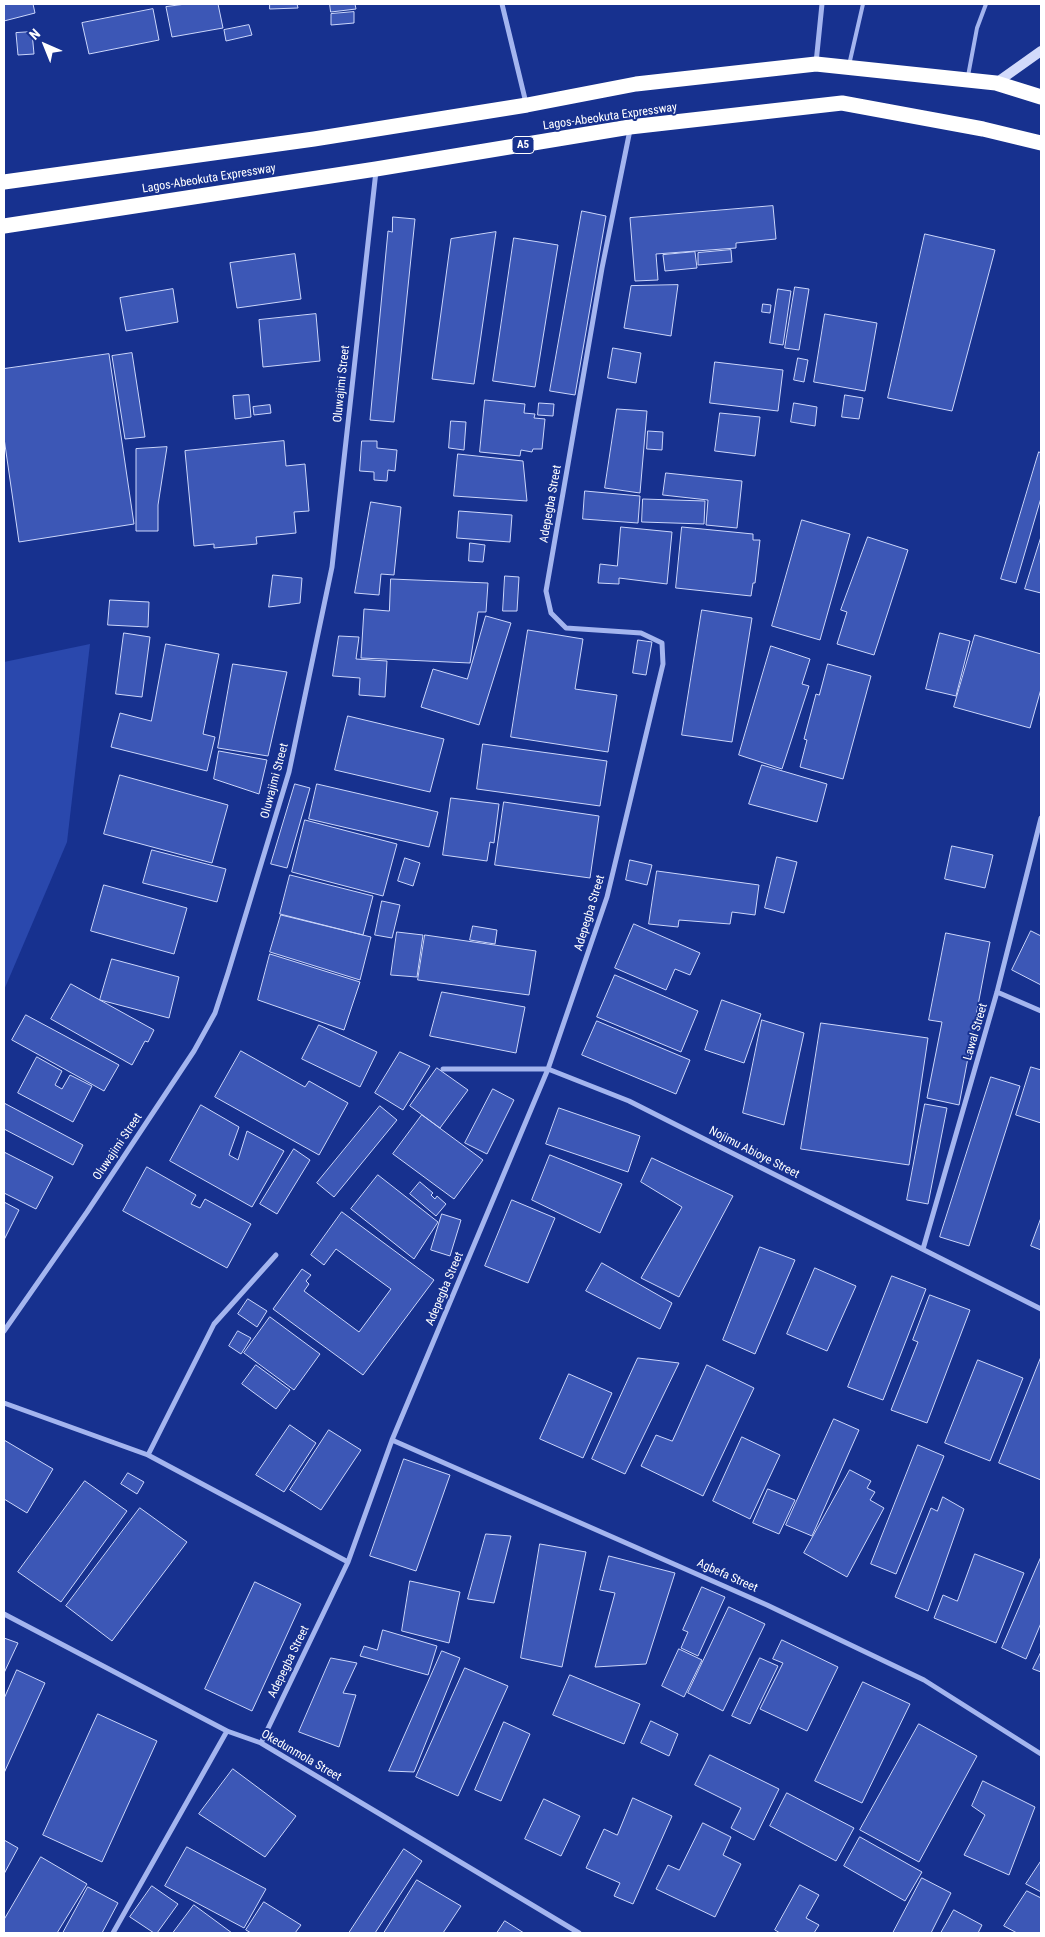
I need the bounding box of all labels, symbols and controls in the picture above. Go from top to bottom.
north arrow [20,20,70,70]
text: N [26,25,43,43]
street label: Lagos-Abeokuta Expressway [542,100,678,134]
road number: A5 [512,136,534,154]
street label: Lagos-Abeokuta Expressway [141,161,277,197]
street label: Oluwajimi Street [331,345,353,423]
street label: Adepegba Street [537,464,565,544]
street label: Oluwajimi Street [258,742,292,820]
street label: Adepegba Street [572,873,608,953]
street label: Lawal Street [961,1002,991,1062]
street label: Oluwajimi Street [90,1111,146,1183]
street label: Nojimu Abioye Street [706,1124,802,1182]
street label: Adepegba Street [423,1250,467,1328]
street label: Agbefa Street [694,1556,760,1596]
street label: Adepegba Street [265,1624,313,1700]
street label: Okedunmola Street [258,1727,344,1785]

